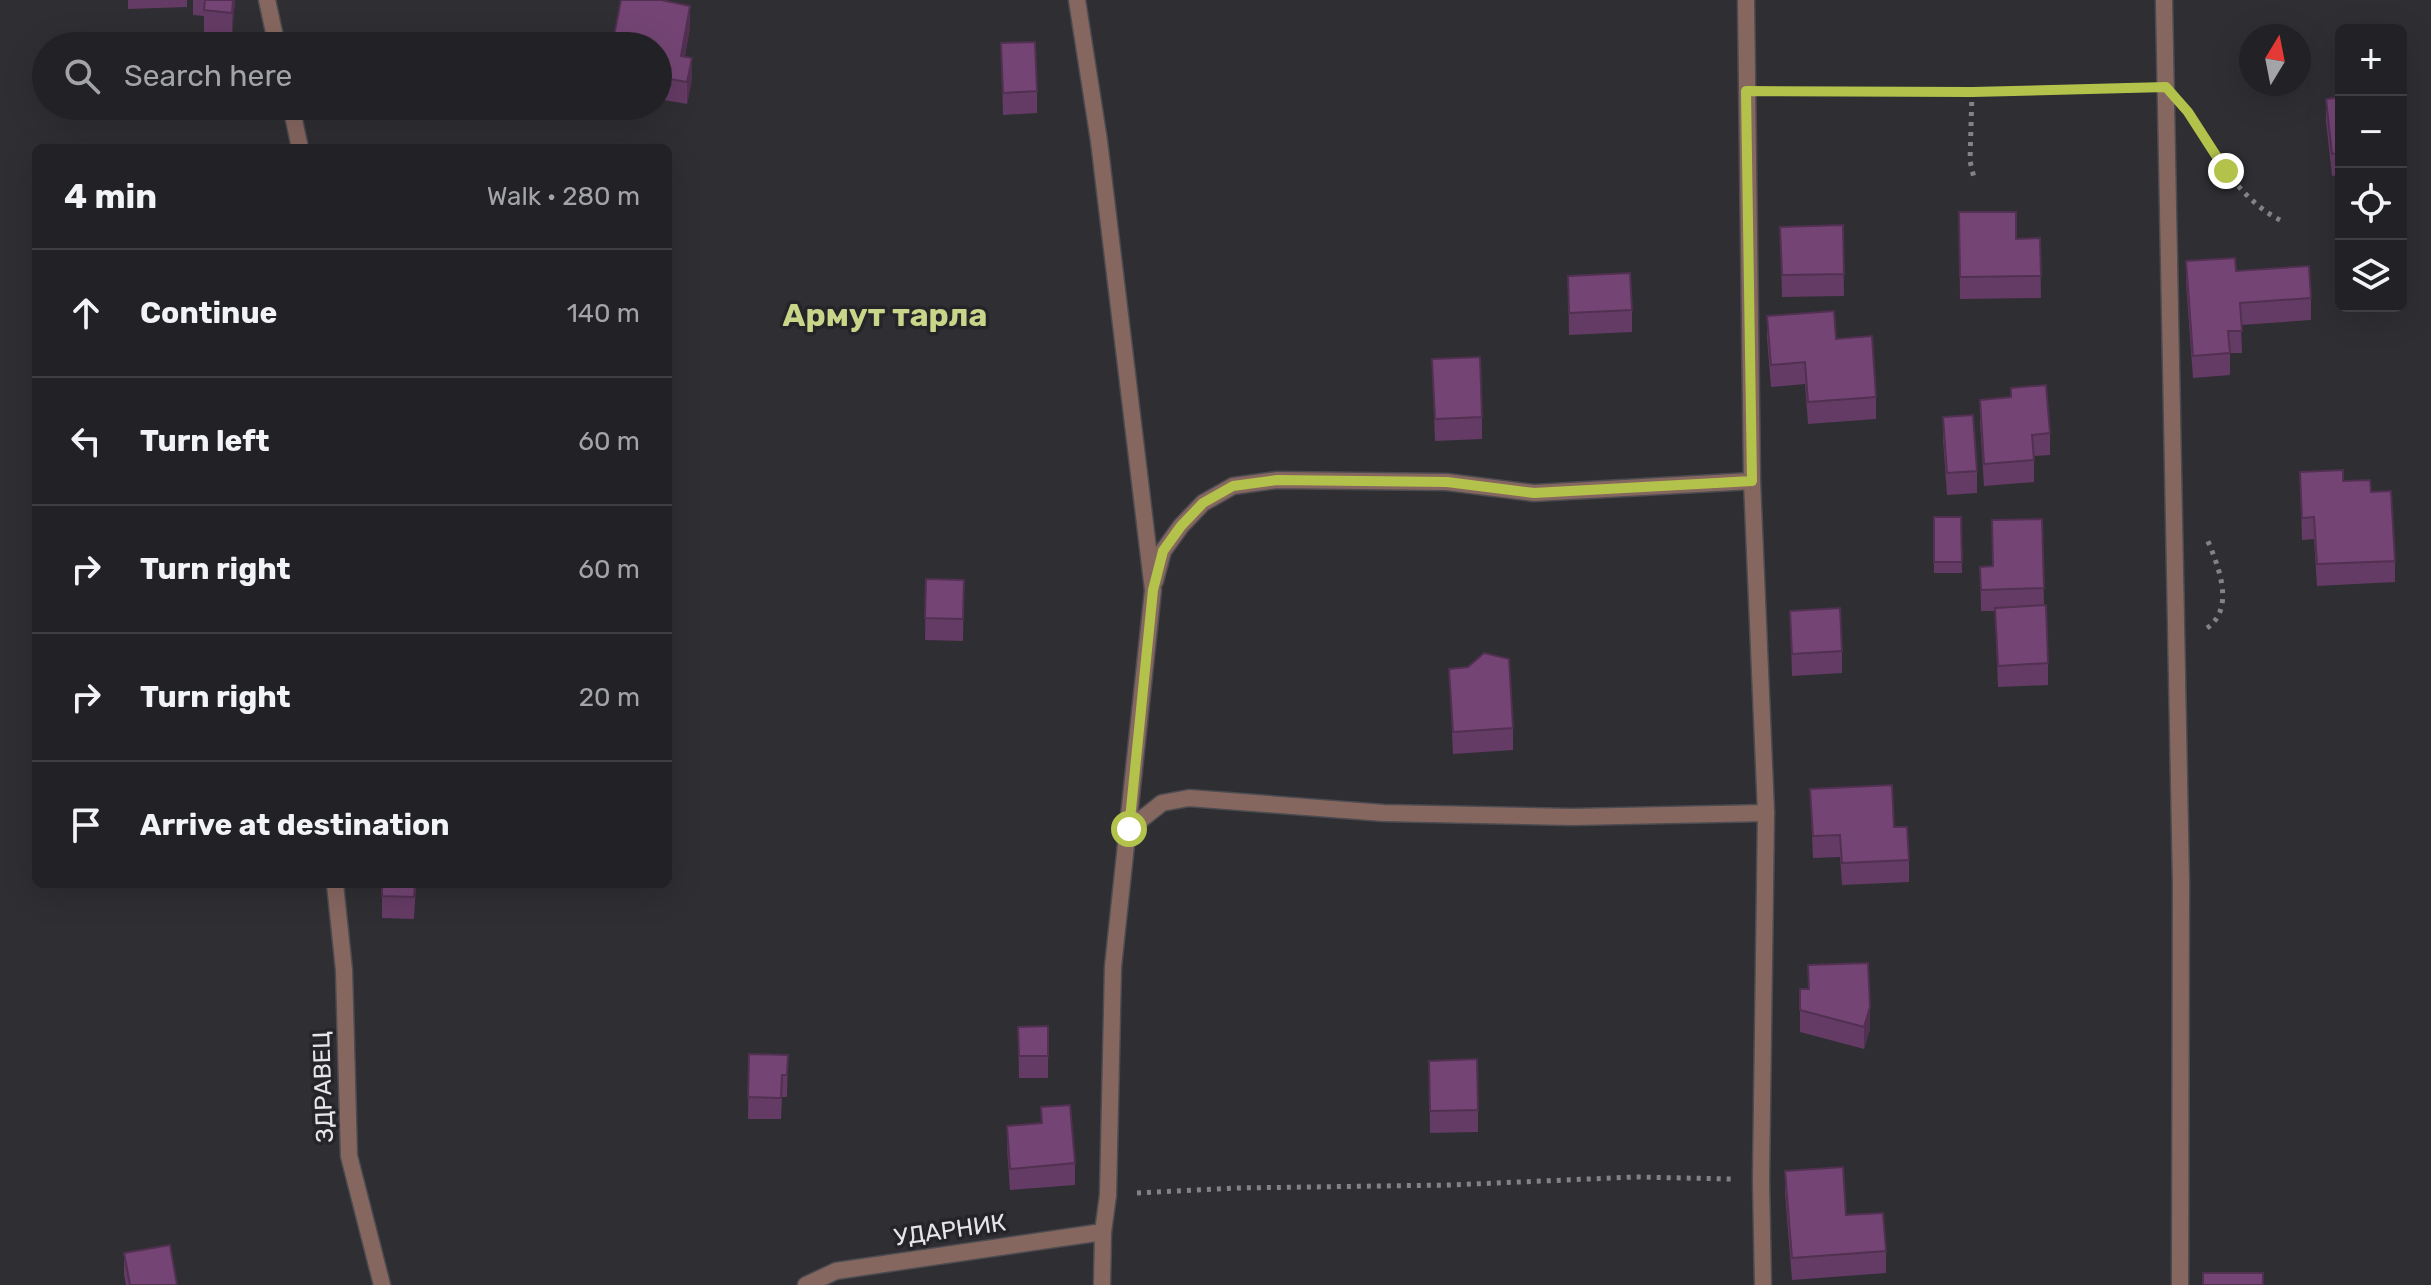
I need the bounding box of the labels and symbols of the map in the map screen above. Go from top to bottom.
north arrow [2239,24,2311,96]
route end [2208,153,2244,189]
district label: Армут тарла [783,296,987,334]
route start [1111,811,1147,847]
street label: ЗДРАВЕЦ [307,1031,339,1143]
street label: УДАРНИК [892,1208,1008,1252]

